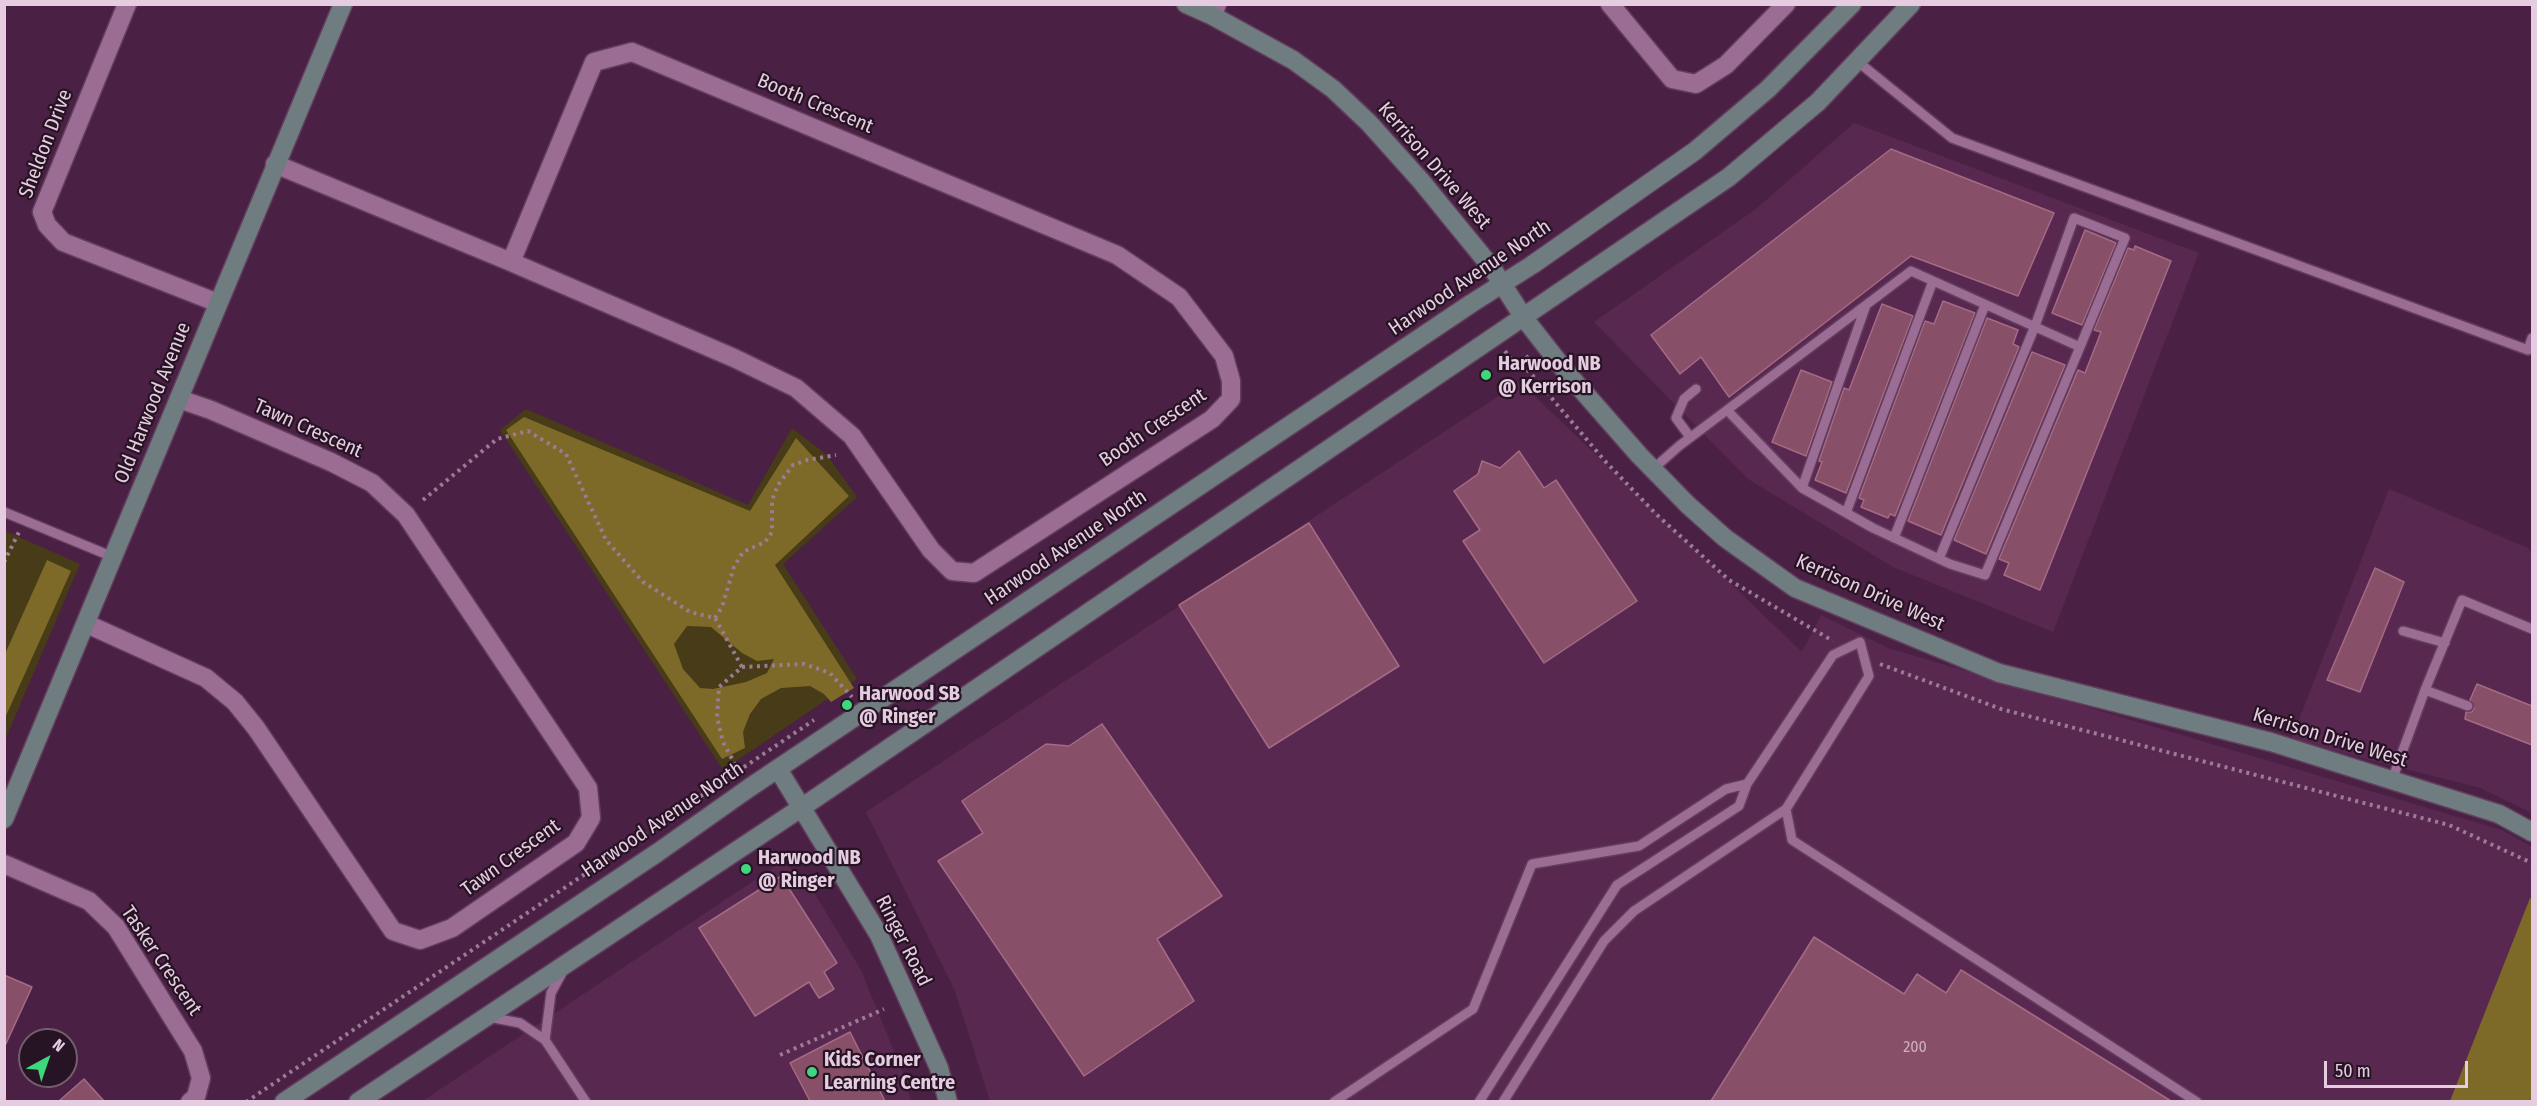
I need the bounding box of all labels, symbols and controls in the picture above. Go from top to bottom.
street label: Booth Crescent [753,69,877,139]
street label: Sheldon Drive [14,86,78,202]
street label: Kerrison Drive West [1372,98,1496,234]
street label: Harwood Avenue North [1385,215,1555,341]
street label: Old Harwood Avenue [110,319,196,487]
place label: Harwood NB @ Kerrison [1498,352,1601,399]
marker: Harwood NB @ Kerrison [1479,368,1493,382]
street label: Booth Crescent [1095,383,1211,473]
street label: Tawn Crescent [250,394,366,464]
street label: Harwood Avenue North [981,485,1151,611]
street label: Kerrison Drive West [1792,549,1948,637]
place label: Harwood SB @ Ringer [859,682,960,729]
marker: Harwood SB @ Ringer [840,698,854,712]
street label: Kerrison Drive West [2250,703,2410,773]
street label: Harwood Avenue North [578,757,748,883]
street label: Tawn Crescent [457,814,565,902]
place label: Harwood NB @ Ringer [758,846,861,893]
marker: Harwood NB @ Ringer [739,862,753,876]
street label: Ringer Road [870,892,936,990]
street label: Tasker Crescent [116,902,206,1020]
north arrow [18,1028,78,1088]
text: N [49,1035,68,1056]
house number: 200 [1903,1038,1927,1058]
place label: Kids Corner Learning Centre [824,1048,955,1095]
scale bar [2327,1049,2471,1087]
text: 50 m [2335,1060,2371,1082]
marker: Kids Corner Learning Centre [805,1065,819,1079]

